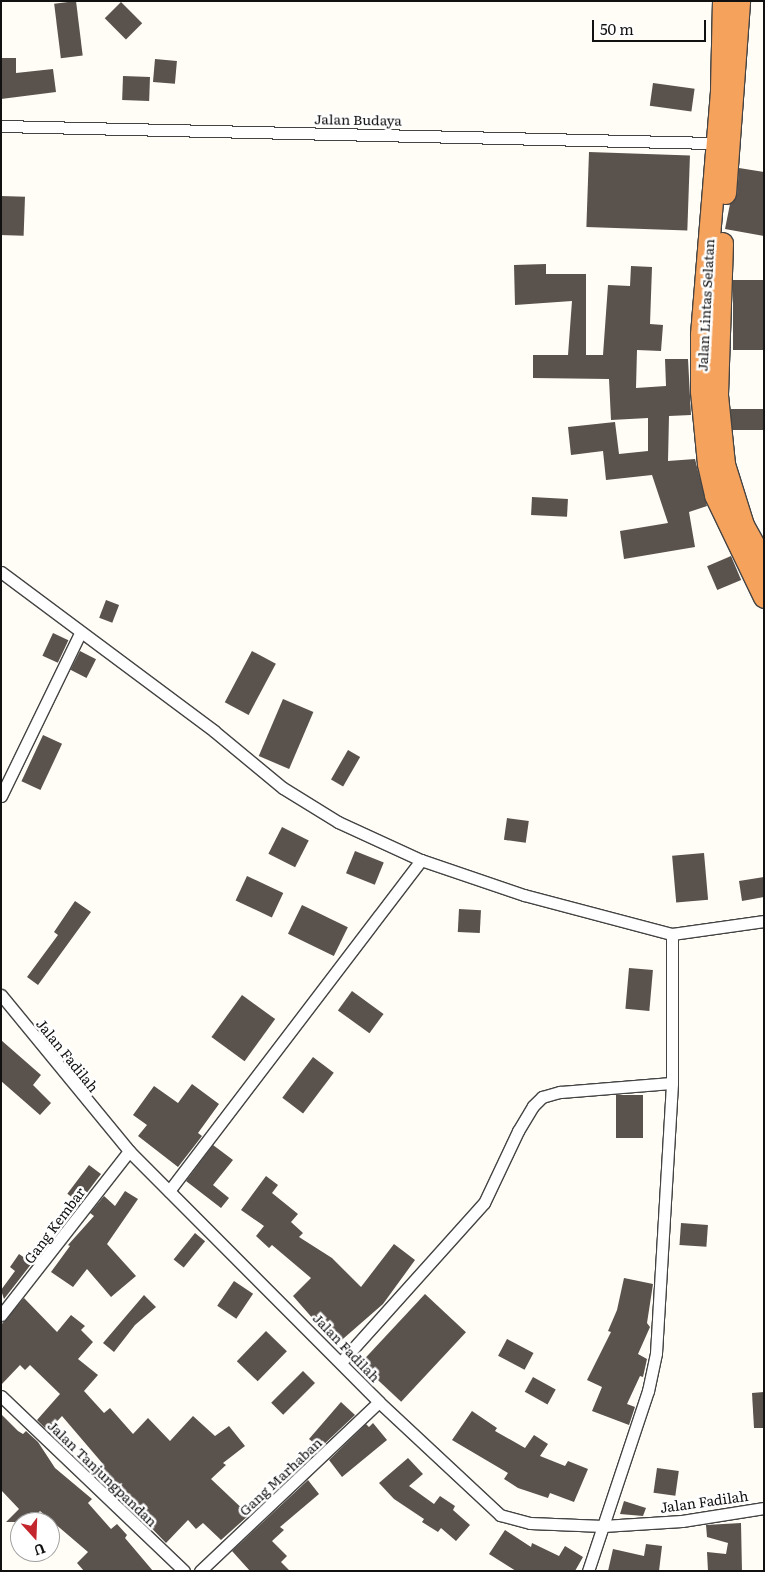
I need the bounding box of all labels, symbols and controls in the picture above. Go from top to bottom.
scale bar [595,10,709,42]
text: 50 m [600,17,634,40]
street label: Jalan Budaya [314,110,402,128]
street label: Jalan Lintas Selatan [693,238,717,372]
street label: Jalan Fadilah [33,1015,103,1095]
street label: Gang Kembar [20,1184,88,1266]
street label: Jalan Fadilah [310,1309,384,1385]
street label: Jalan Tanjungpandan [45,1416,161,1530]
street label: Gang Marhaban [235,1433,325,1519]
street label: Jalan Fadilah [659,1486,749,1516]
north arrow [10,1512,60,1562]
text: U [31,1539,48,1561]

